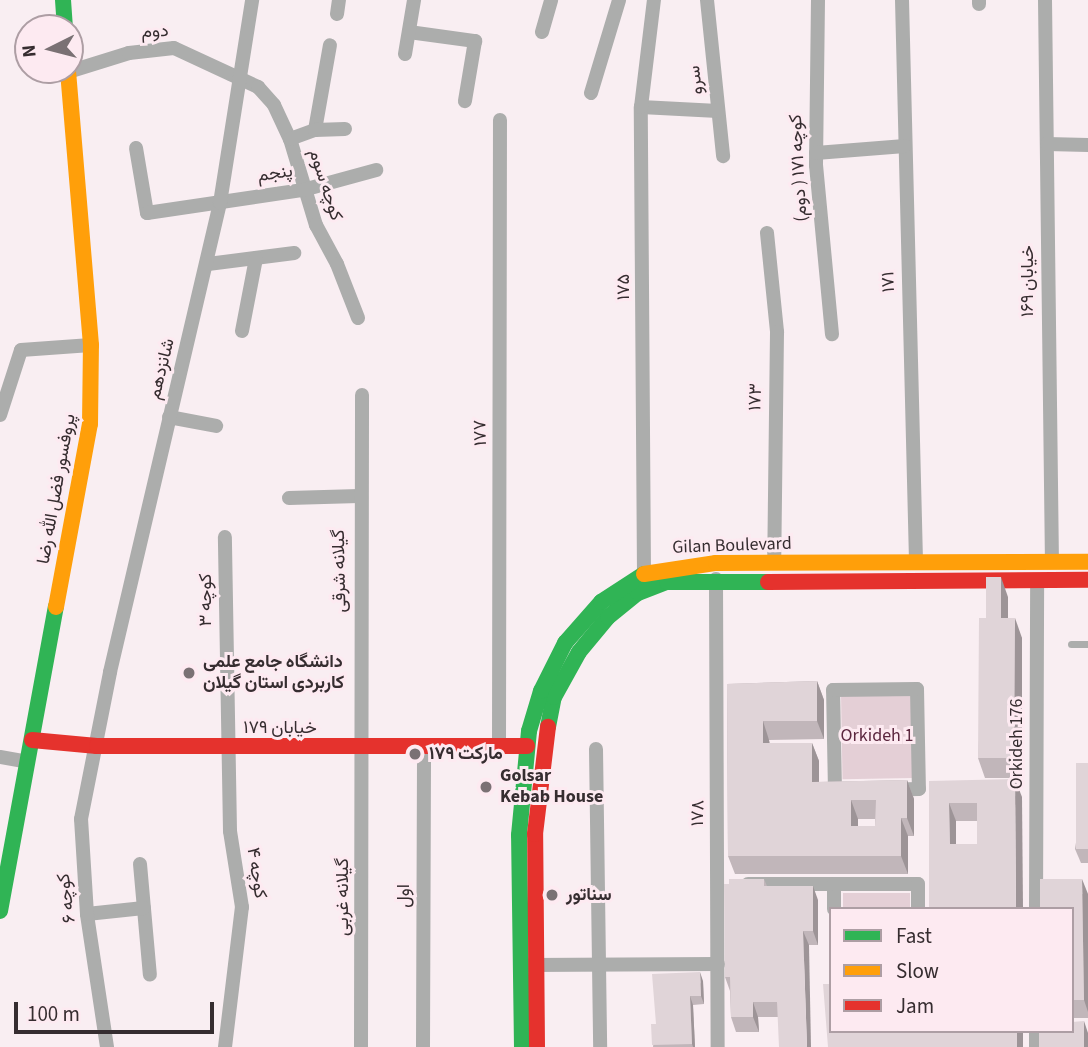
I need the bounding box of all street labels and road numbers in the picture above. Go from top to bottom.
street label: دوم [141,20,169,44]
street label: سرو [684,65,708,95]
street label: کوچه ۱۷۱ ( دوم) [785,114,813,222]
street label: کوچه سوم [303,147,347,223]
street label: پنجم [256,161,294,187]
street label: خیابان ۱۶۹ [1017,245,1039,317]
street label: ۱۷۱ [878,271,900,293]
street label: ۱۷۵ [613,274,635,300]
street label: شانزدهم [144,336,180,402]
street label: ۱۷۳ [745,383,767,411]
street label: پروفسور فضل الله رضا [33,412,81,566]
street label: ۱۷۷ [470,420,492,446]
street label: گیلانه شرقی [328,529,352,613]
street label: Gilan Boulevard [672,533,792,559]
street label: کوچه ۳ [195,574,217,626]
street label: Orkideh 176 [1006,699,1028,789]
street label: خیابان ۱۷۹ [243,717,317,739]
street label: ۱۷۸ [687,800,709,826]
street label: کوچه ۴ [241,846,271,900]
street label: گیلانه غربی [332,858,354,936]
street label: کوچه ۶ [53,872,81,924]
street label: اول [393,884,415,908]

